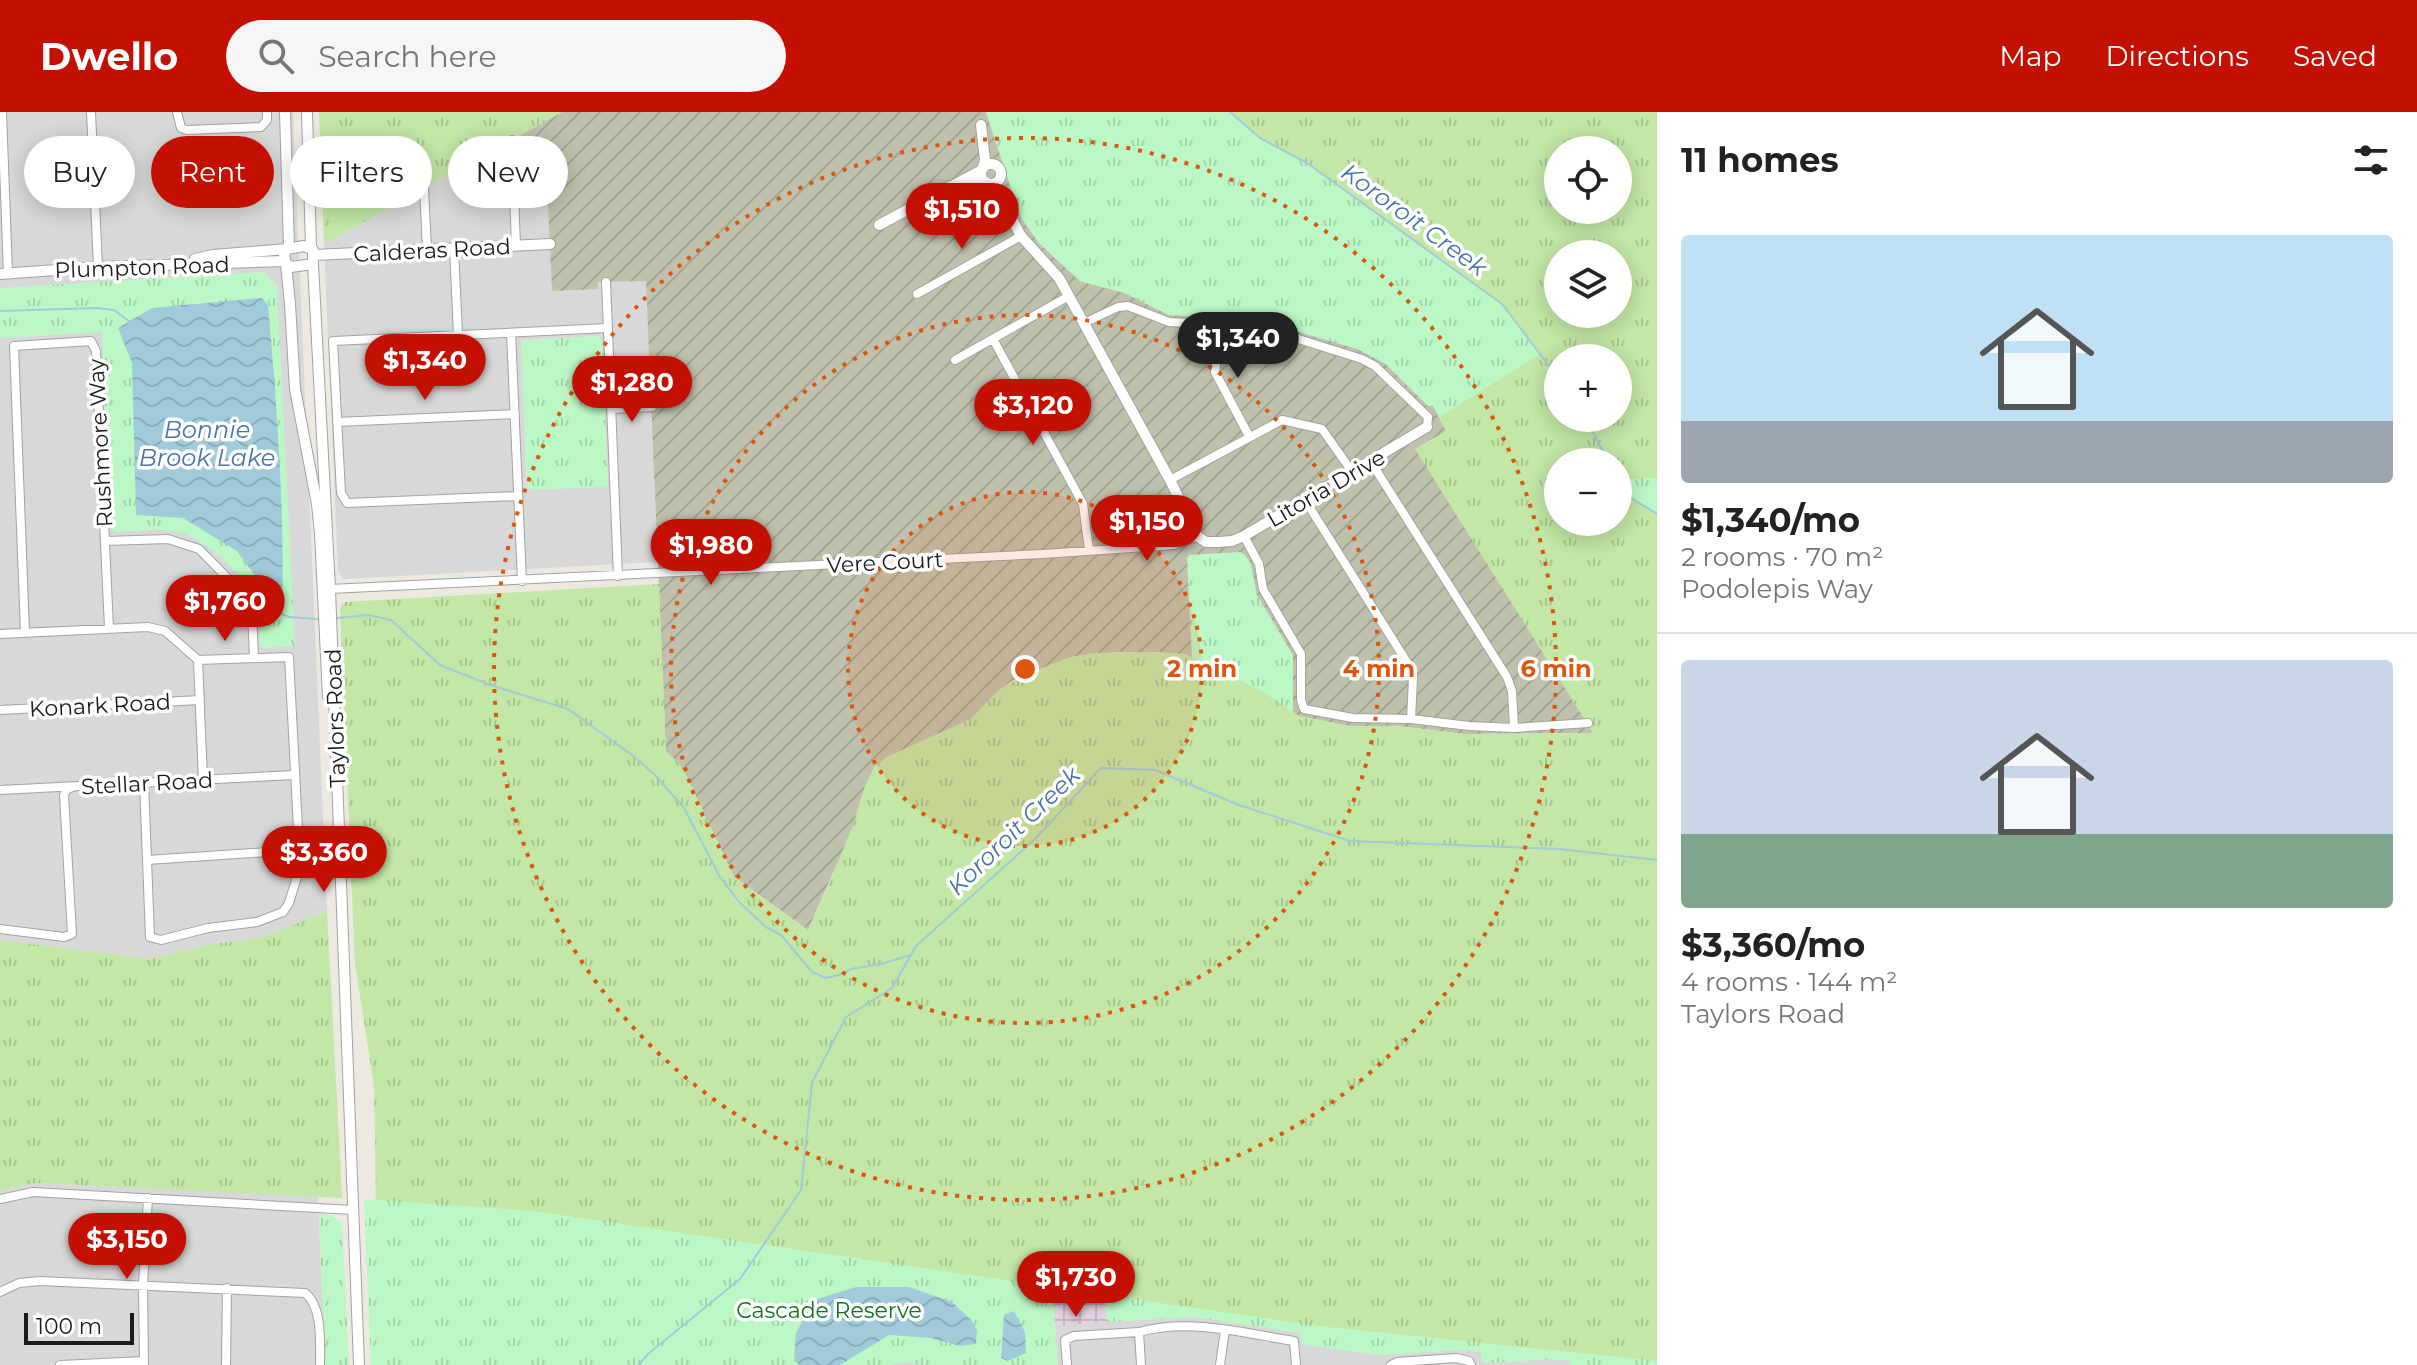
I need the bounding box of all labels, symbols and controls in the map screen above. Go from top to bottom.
search box [226,20,786,92]
text: Dwello [40,33,178,80]
icon: search [254,34,298,78]
text: Search here [318,38,497,75]
text: Map [1999,39,2061,73]
text: Directions [2105,39,2249,73]
text: Saved [2293,39,2377,73]
chip: Buy [24,136,135,208]
chip: Rent [151,136,274,208]
chip: Filters [290,136,432,208]
chip: New [448,136,568,208]
map controls [1544,136,1632,536]
button: locate [1544,136,1632,224]
icon: filters [2349,138,2393,182]
text: 11 homes [1681,139,1839,181]
water label: Kororoit Creek [1336,157,1494,283]
pin: $1,510 [897,183,1027,251]
text: $1,510 [924,193,1000,225]
street label: Calderas Road [353,233,511,268]
button: layers [1544,240,1632,328]
street label: Plumpton Road [54,251,230,284]
icon: home [1965,287,2109,431]
pin: $1,340 [1173,312,1303,380]
text: $1,340 [1196,322,1280,354]
pin: $1,340 [360,334,490,402]
text: $1,340 [383,344,467,376]
button: + [1544,344,1632,432]
pin: $1,280 [567,356,697,424]
street label: Rushmore Way [83,358,118,528]
text: $1,280 [590,366,674,398]
pin: $3,120 [968,379,1098,447]
text: $3,120 [992,389,1074,421]
water label: Bonnie Brook Lake [139,415,275,472]
street label: Litoria Drive [1262,444,1390,533]
button: − [1544,448,1632,536]
pin: $1,150 [1082,495,1212,563]
text: $1,340/mo [1681,499,1860,541]
text: $1,150 [1109,505,1185,537]
pin: $1,980 [646,519,776,587]
text: $1,980 [669,529,753,561]
text: 2 rooms · 70 m² [1681,541,1883,573]
street label: Vere Court [826,546,944,579]
text: Podolepis Way [1681,573,1873,605]
pin: $1,760 [160,575,290,643]
text: $1,760 [184,585,266,617]
street label: Taylors Road [320,648,351,788]
text: 2 min [1167,654,1237,683]
text: 4 min [1343,654,1415,683]
text: 6 min [1520,654,1592,683]
centre of rings [1011,655,1039,683]
street label: Konark Road [28,688,172,723]
icon: home [1965,712,2109,856]
water label: Kororoit Creek [941,759,1087,901]
street label: Stellar Road [80,767,214,800]
pin: $3,360 [259,826,389,894]
text: $3,360 [280,836,368,868]
text: $3,360/mo [1681,924,1865,966]
text: 4 rooms · 144 m² [1681,966,1897,998]
text: Taylors Road [1681,998,1845,1030]
pin: $3,150 [62,1213,192,1281]
text: $3,150 [86,1223,168,1255]
pin: $1,730 [1011,1251,1141,1319]
text: $1,730 [1035,1261,1117,1293]
park label: Cascade Reserve [736,1297,922,1324]
scale bar [24,1309,134,1345]
text: 100 m [36,1313,102,1340]

